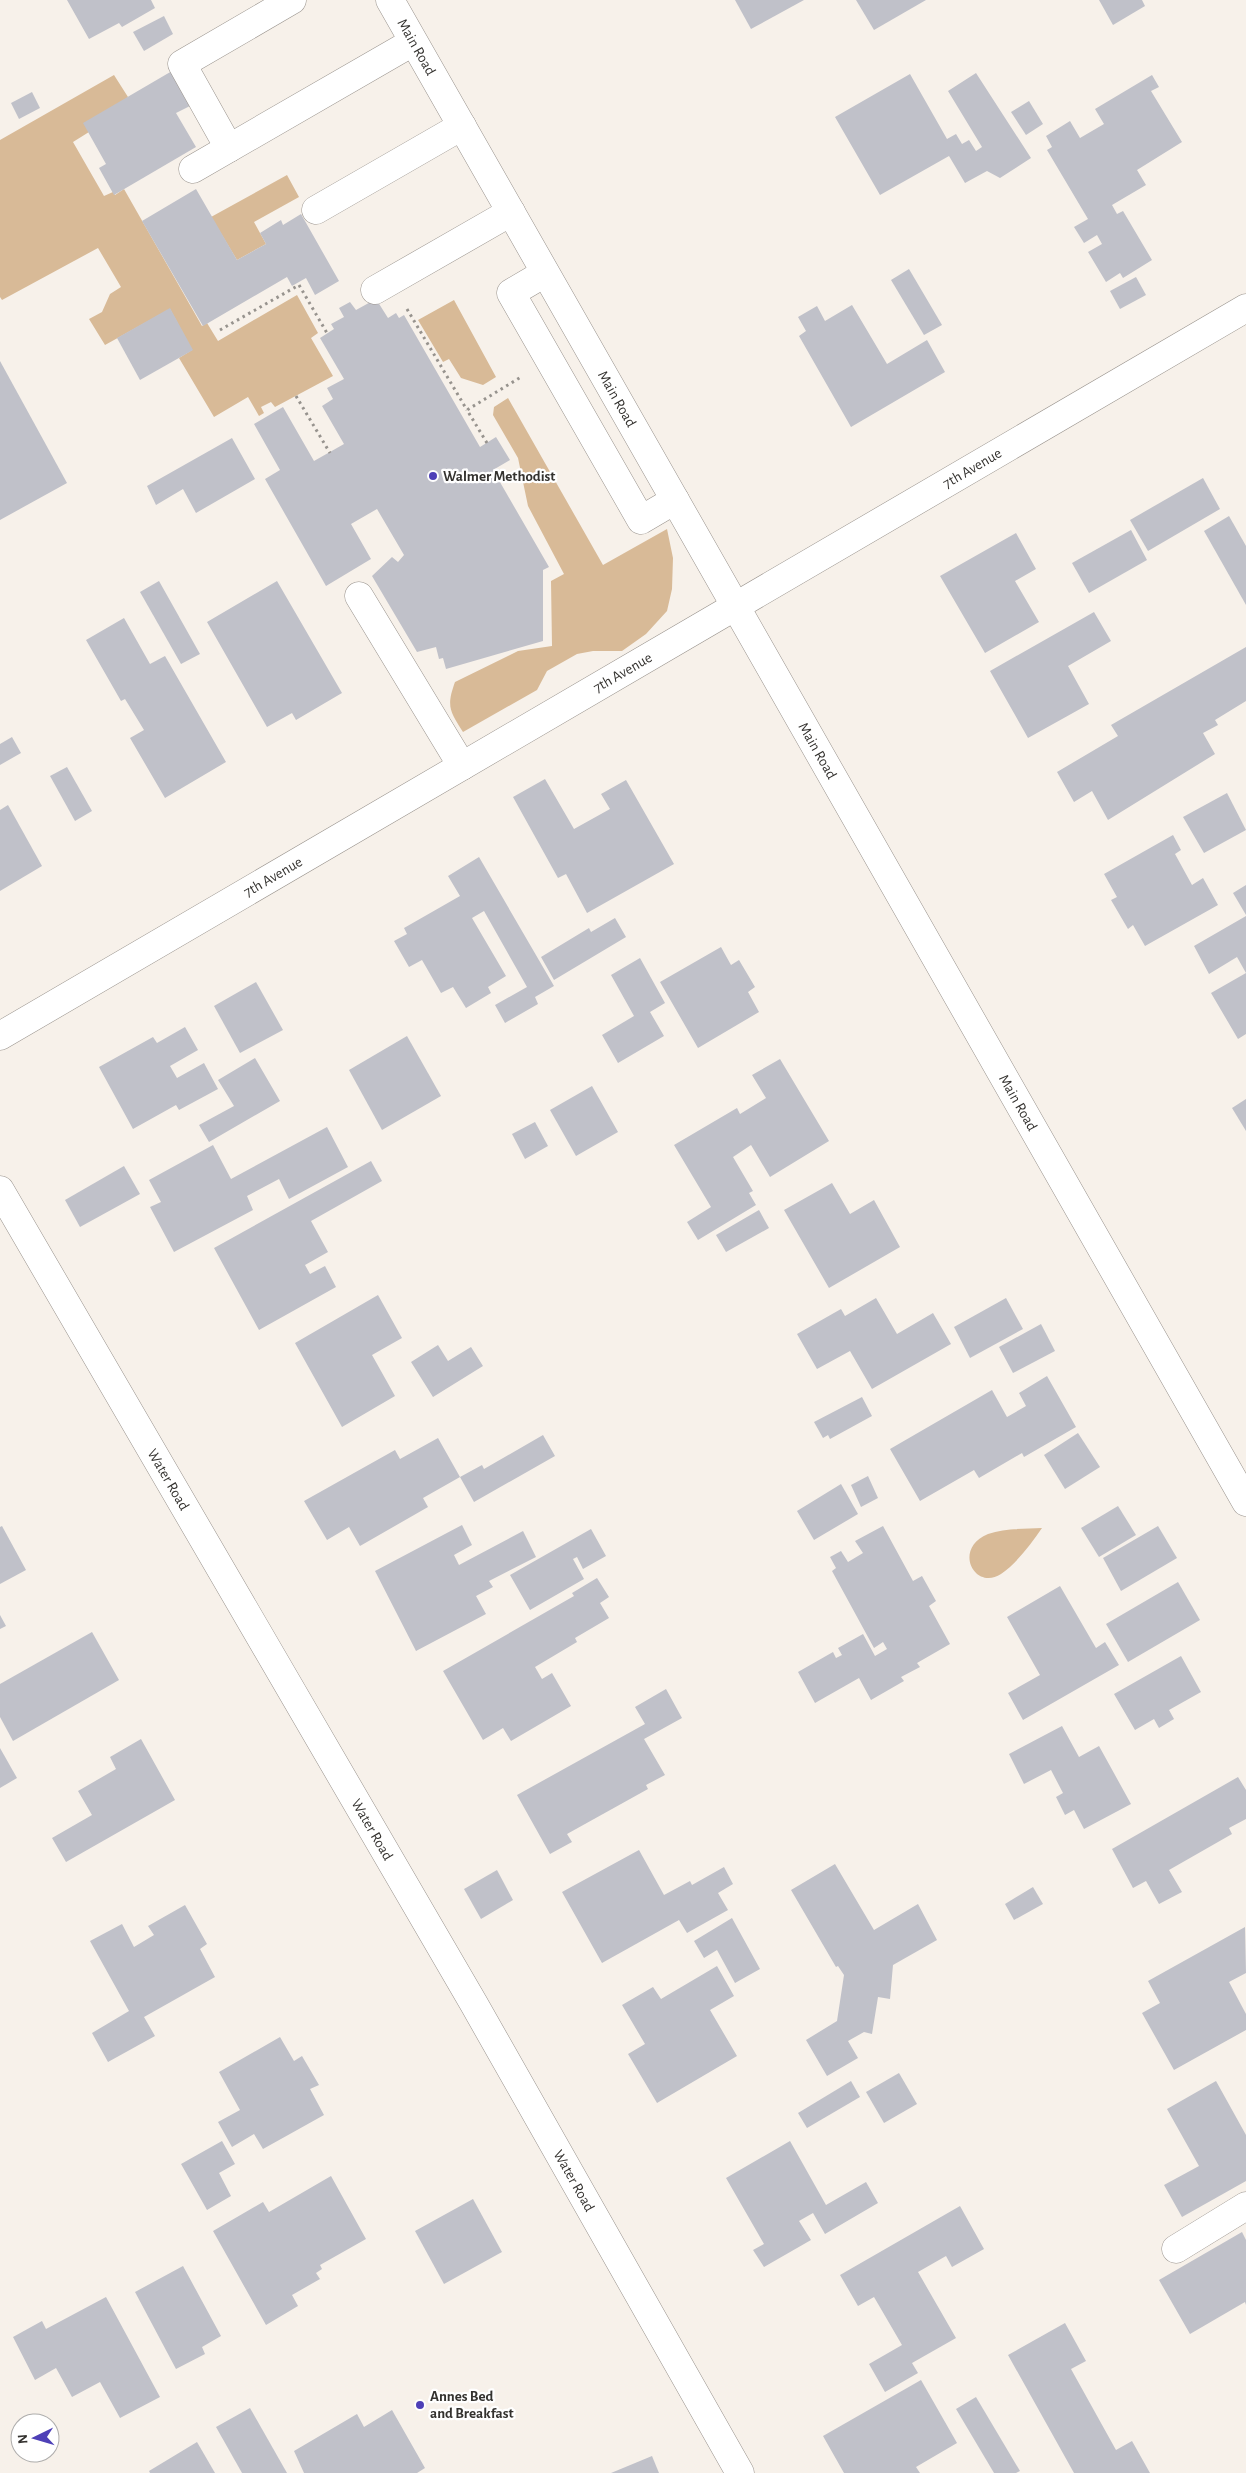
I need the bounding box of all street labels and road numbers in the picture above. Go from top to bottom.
street label: Main Road [394,16,438,78]
street label: Main Road [595,368,639,430]
street label: 7th Avenue [941,445,1004,491]
street label: 7th Avenue [591,650,655,696]
street label: Main Road [795,720,839,782]
street label: 7th Avenue [241,854,305,900]
street label: Main Road [996,1072,1040,1134]
street label: Water Road [144,1446,192,1513]
street label: Water Road [348,1796,396,1863]
street label: Water Road [550,2147,597,2214]

